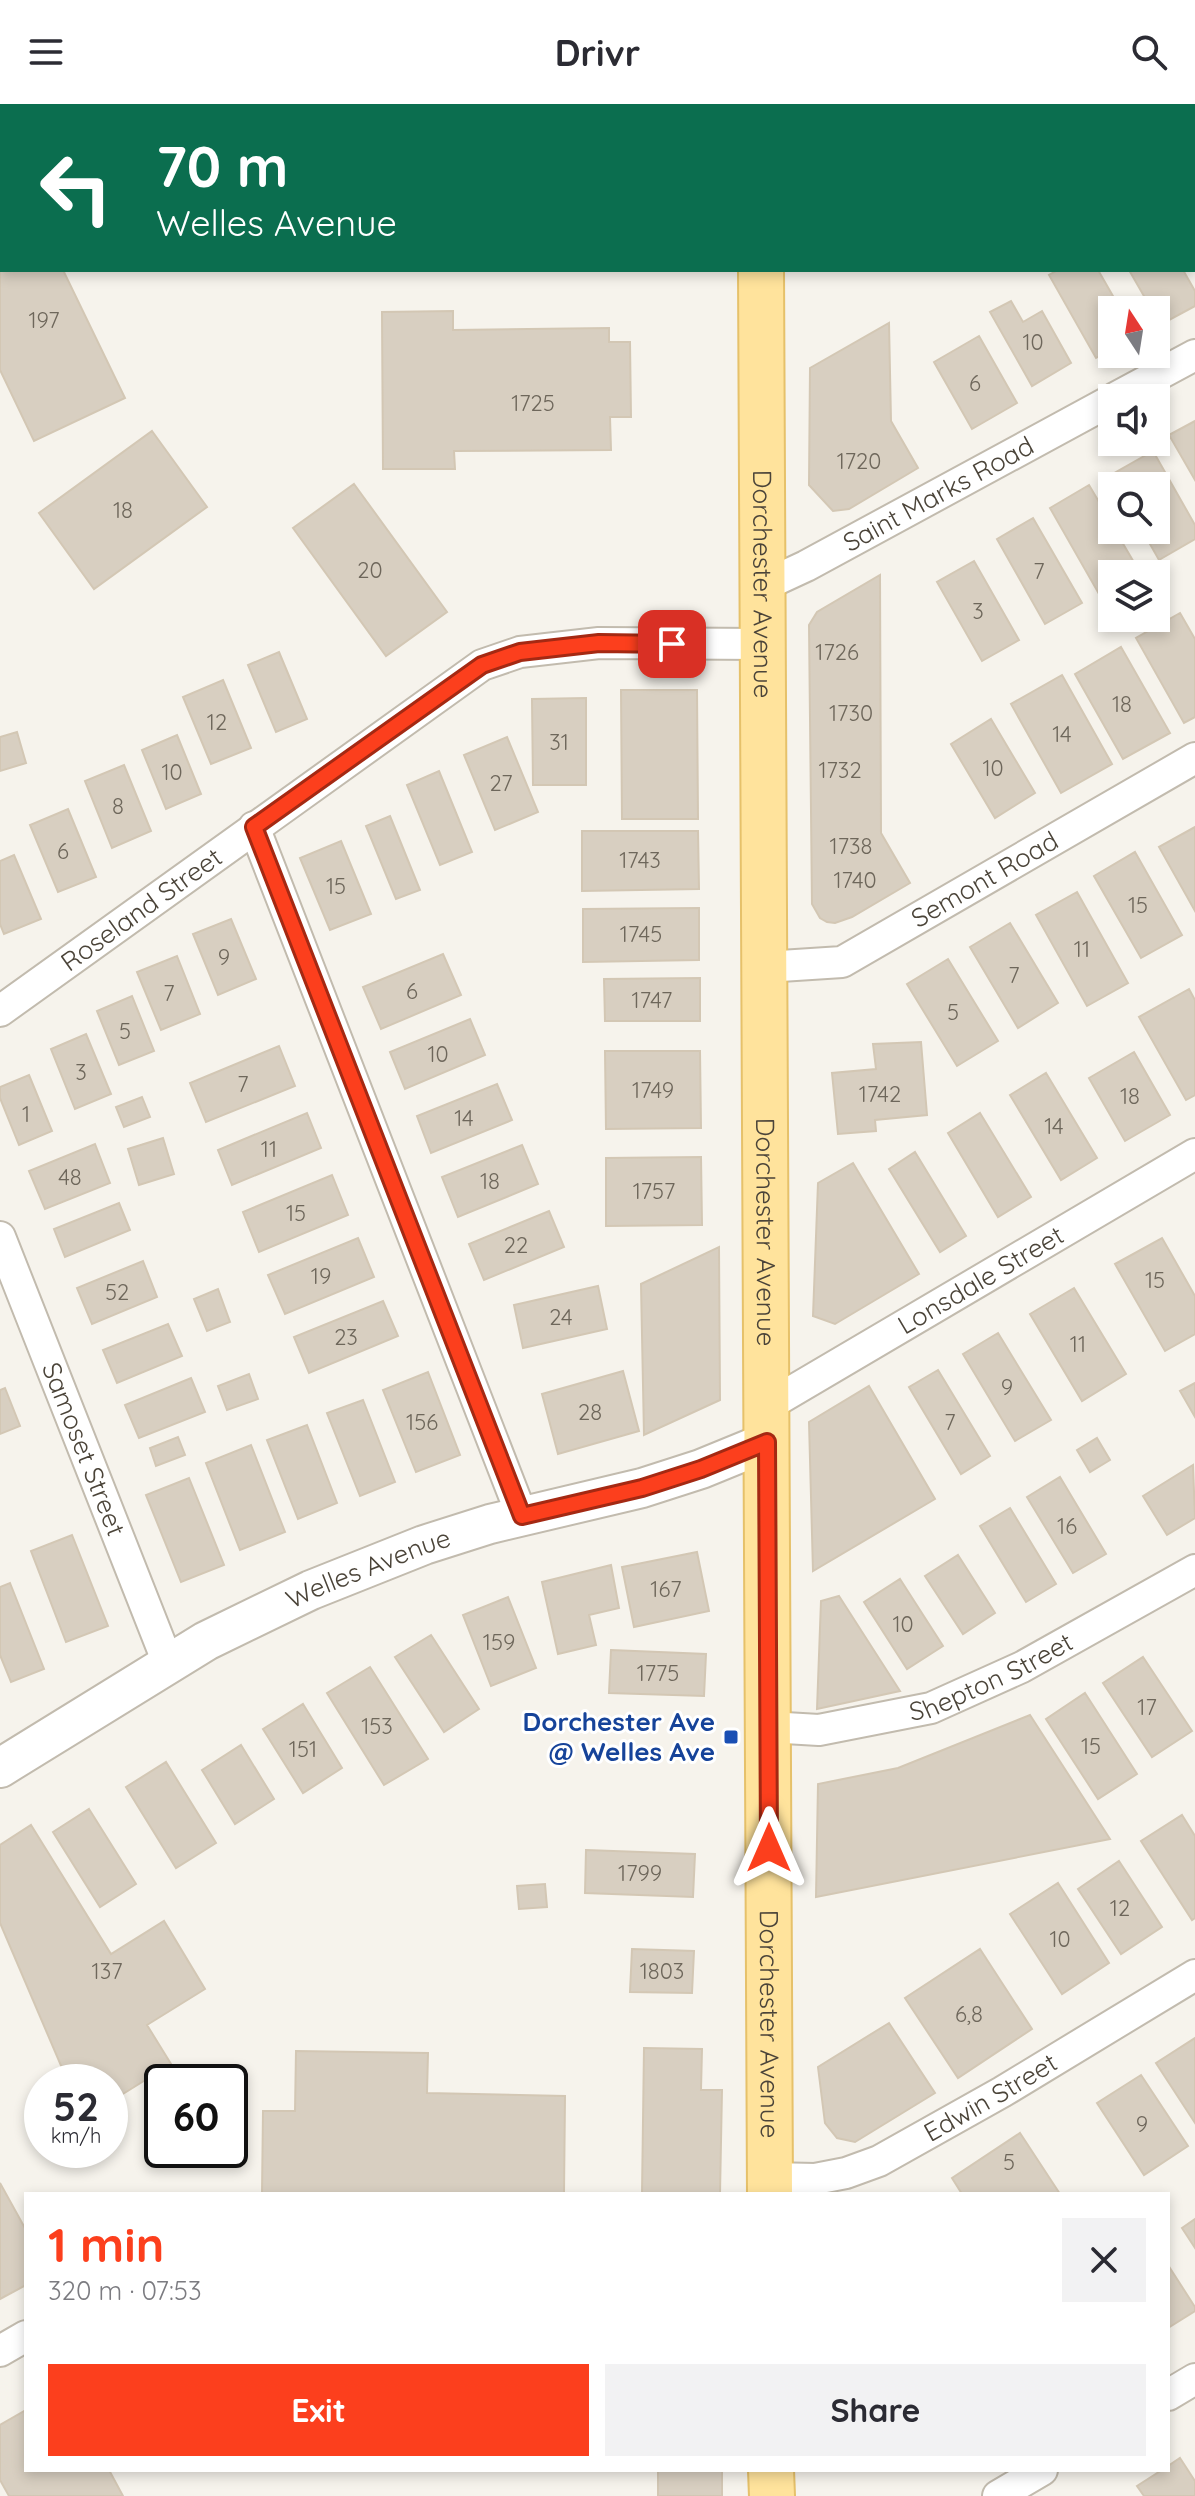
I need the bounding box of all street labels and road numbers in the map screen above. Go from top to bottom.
street label: Saint Marks Road [837,429,1039,559]
street label: Dorchester Avenue [746,470,780,698]
street label: Semont Road [905,824,1064,934]
street label: Roseland Street [54,840,228,978]
street label: Dorchester Avenue [749,1118,783,1346]
street label: Lonsdale Street [892,1218,1069,1341]
street label: Samoset Street [35,1357,133,1540]
street label: Welles Avenue [280,1521,454,1616]
street label: Shepton Street [906,1625,1078,1728]
street label: Dorchester Avenue [753,1910,787,2138]
street label: Edwin Street [918,2045,1063,2149]

